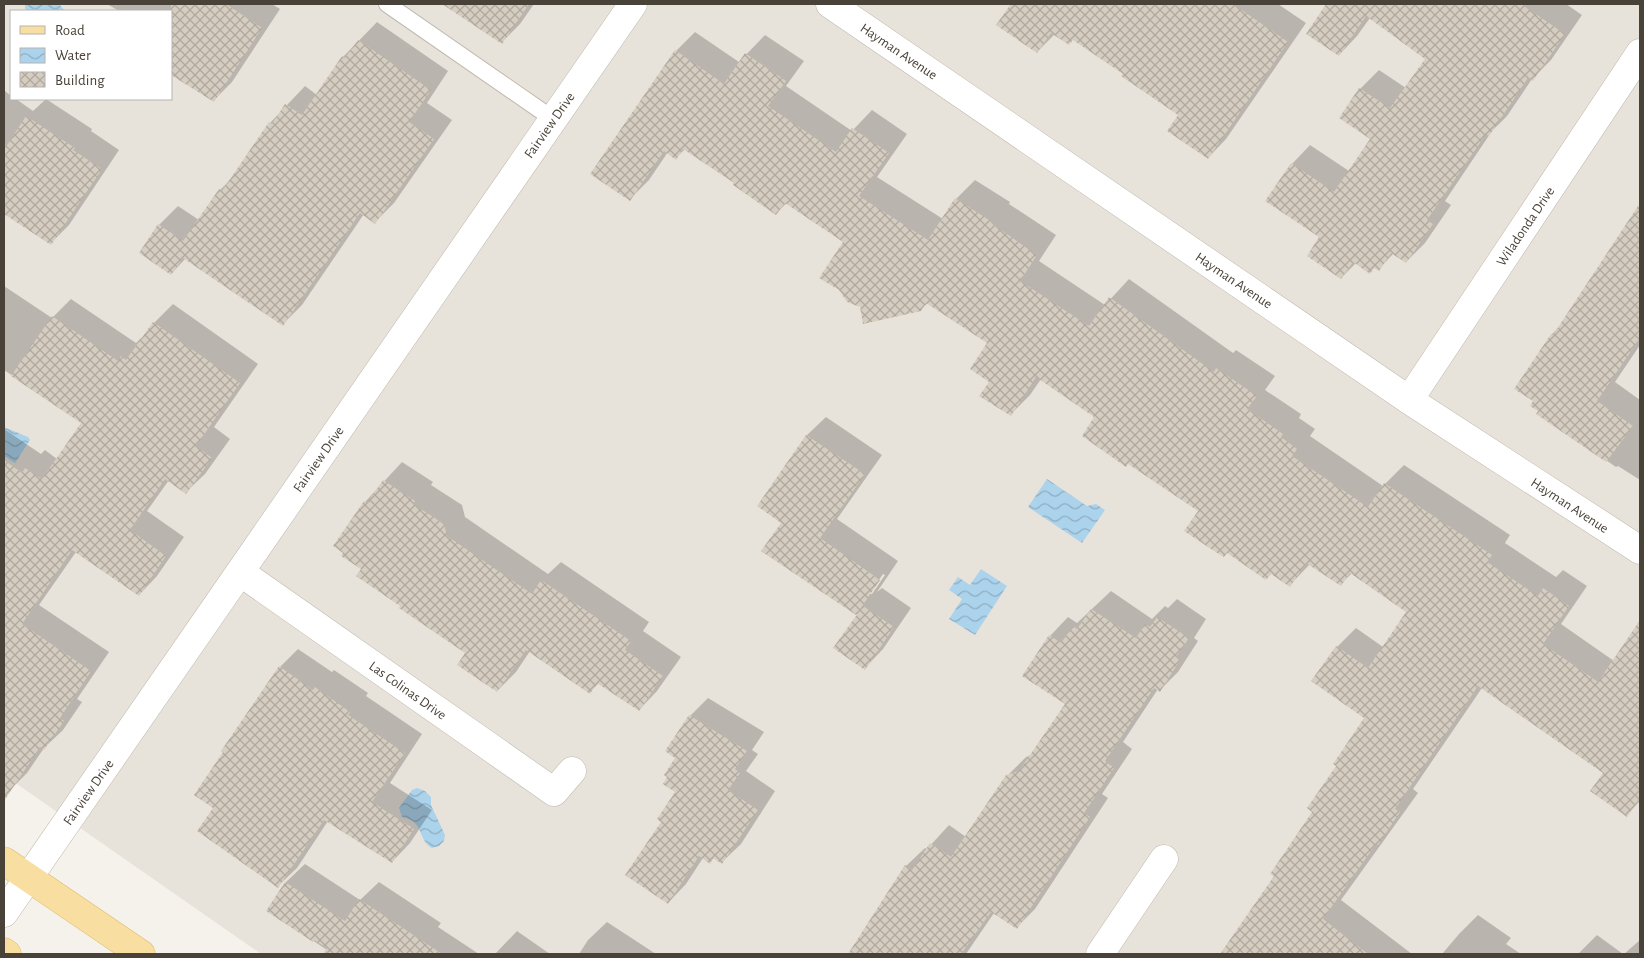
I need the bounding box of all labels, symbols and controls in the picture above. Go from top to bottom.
legend [10,10,172,100]
street label: Hayman Avenue [857,21,939,83]
text: Road [55,23,85,38]
text: Water [55,48,91,63]
text: Building [55,73,105,88]
street label: Fairview Drive [522,90,578,161]
street label: Wiladonda Drive [1494,184,1557,269]
street label: Hayman Avenue [1192,250,1274,312]
street label: Fairview Drive [291,424,347,495]
street label: Hayman Avenue [1528,476,1611,536]
street label: Las Colinas Drive [366,659,449,723]
street label: Fairview Drive [61,757,117,828]

